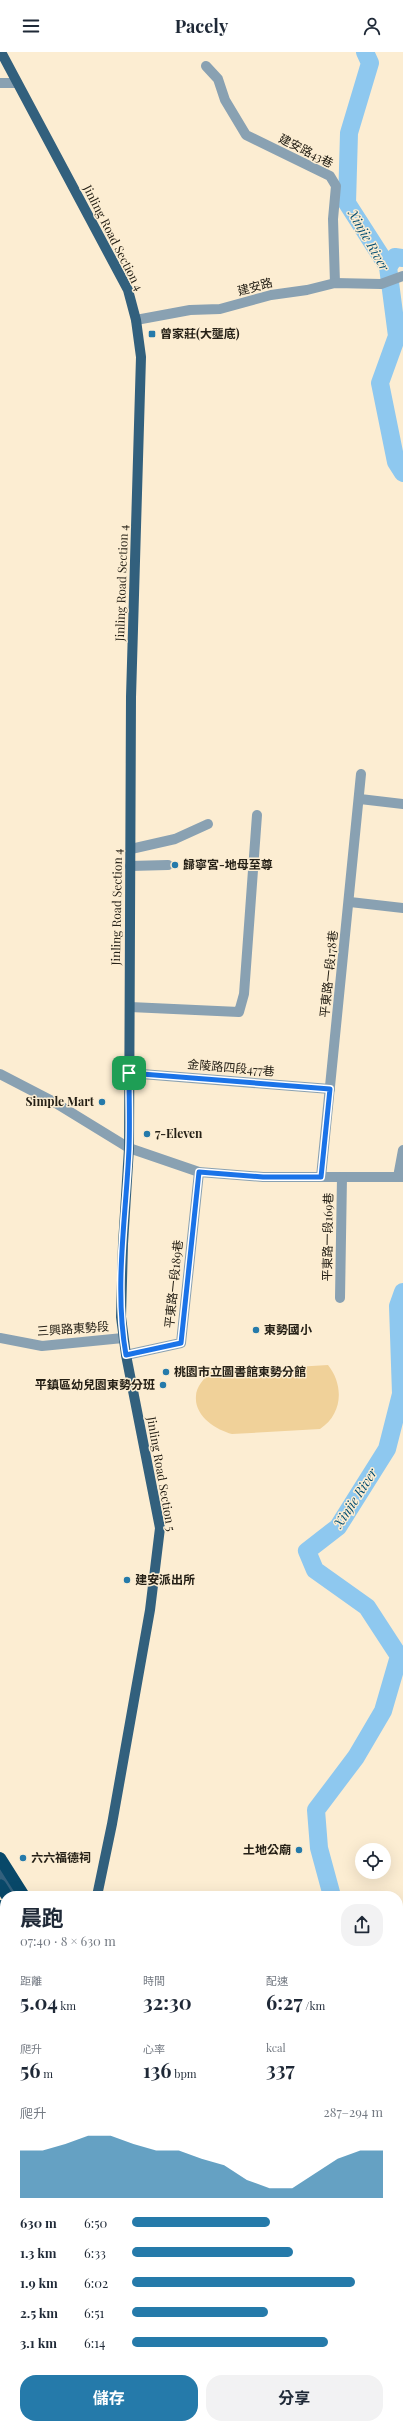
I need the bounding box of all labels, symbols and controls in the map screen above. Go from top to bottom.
text: Pacely [175,14,228,38]
icon: menu [20,15,42,37]
icon: person [361,15,383,37]
street label: 建安路43巷 [276,130,336,171]
street label: Jinling Road Section 4 [80,181,148,293]
water label: Xinjie River [345,205,394,274]
street label: 建安路 [235,274,274,298]
place label: 曾家莊(大壟底) [160,325,240,341]
marker: 曾家莊(大壟底) [147,329,157,339]
street label: Jinling Road Section 4 [111,524,131,643]
street label: Jinling Road Section 4 [107,848,125,966]
place label: 歸寧宮-地母至尊 [183,856,273,872]
marker: 歸寧宮-地母至尊 [170,860,180,870]
street label: 平東路一段178巷 [315,930,341,1018]
street label: 金陵路四段477巷 [187,1055,275,1079]
pin [112,1056,146,1090]
icon: arrive [118,1062,140,1084]
place label: Simple Mart [26,1093,95,1109]
marker: Simple Mart [97,1097,107,1107]
place label: 7-Eleven [155,1125,203,1141]
marker: 7-Eleven [142,1129,152,1139]
street label: 平東路一段169巷 [318,1192,336,1281]
street label: 平東路一段189巷 [160,1239,186,1329]
street label: 三興路東勢段 [36,1318,109,1338]
place label: 東勢國小 [264,1321,312,1337]
marker: 東勢國小 [251,1325,261,1335]
place label: 桃園市立圖書館東勢分館 [174,1363,306,1379]
marker: 桃園市立圖書館東勢分館 [161,1367,171,1377]
place label: 平鎮區幼兒園東勢分班 [35,1376,155,1392]
marker: 平鎮區幼兒園東勢分班 [158,1380,168,1390]
street label: Jinling Road Section 5 [144,1414,180,1532]
water label: Xinjie River [328,1464,380,1532]
place label: 建安派出所 [135,1571,195,1587]
marker: 建安派出所 [122,1575,132,1585]
place label: 土地公廟 [243,1841,291,1857]
map controls [355,1843,391,1879]
button: locate [355,1843,391,1879]
marker: 土地公廟 [294,1845,304,1855]
place label: 六六福德祠 [31,1849,91,1865]
marker: 六六福德祠 [18,1853,28,1863]
text: 晨跑 [20,1902,64,1932]
button: share [341,1904,383,1946]
text: 07:40 · 8 × 630 m [20,1932,116,1949]
text: 距離 [20,1973,42,1988]
text: 時間 [143,1973,165,1988]
text: 配速 [266,1973,288,1988]
text: 5.04 [20,1988,58,2015]
text: 32:30 [143,1988,192,2015]
text: 6:27 [266,1988,303,2015]
text: km [58,1998,76,2013]
text: /km [303,1998,325,2013]
text: kcal [266,2040,286,2055]
text: 爬升 [20,2041,42,2056]
text: 心率 [143,2041,165,2056]
text: 337 [266,2055,295,2082]
text: 56 [20,2056,40,2083]
text: 136 [143,2056,172,2083]
text: m [40,2066,53,2081]
text: bpm [172,2066,197,2081]
text: 287–294 m [323,2103,383,2120]
text: 爬升 [20,2104,46,2121]
text: 630 m [20,2214,57,2231]
text: 6:50 [84,2214,107,2231]
text: 1.3 km [20,2244,57,2261]
text: 6:33 [84,2244,106,2261]
text: 1.9 km [20,2274,58,2291]
text: 6:02 [84,2274,108,2291]
text: 2.5 km [20,2304,58,2321]
text: 6:51 [84,2304,104,2321]
text: 3.1 km [20,2334,57,2351]
text: 6:14 [84,2334,105,2351]
button: 儲存 [20,2375,198,2421]
button: 分享 [206,2375,383,2421]

